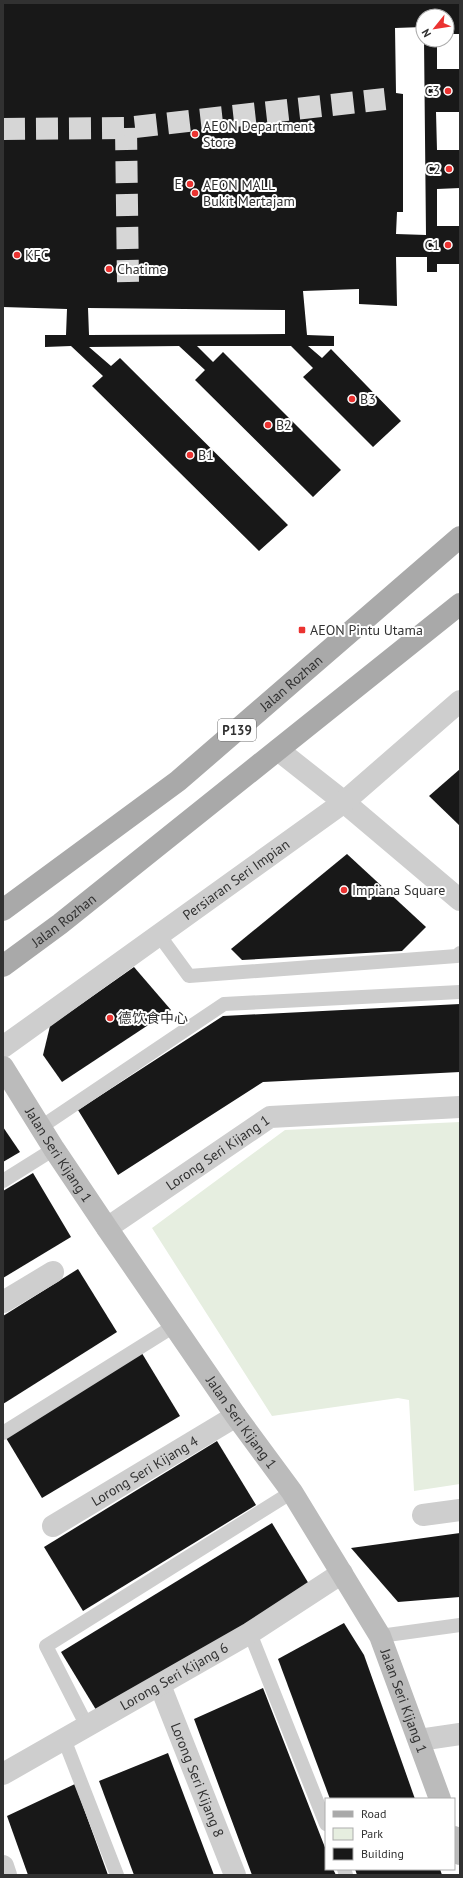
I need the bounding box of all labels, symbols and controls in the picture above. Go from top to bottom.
north arrow [415,8,455,48]
text: N [418,26,434,40]
place label: C3 [424,82,440,100]
marker: C3 [443,86,453,96]
place label: AEON Department Store [203,117,313,151]
marker: AEON Department Store [190,129,200,139]
place label: C2 [425,160,441,178]
marker: C2 [444,164,454,174]
place label: E [174,175,182,193]
place label: AEON MALL Bukit Mertajam [203,176,295,210]
marker: E [185,179,195,189]
marker: AEON MALL Bukit Mertajam [190,188,200,198]
place label: C1 [424,236,440,254]
marker: C1 [443,240,453,250]
place label: KFC [25,246,49,264]
marker: KFC [12,250,22,260]
place label: Chatime [117,260,167,278]
marker: Chatime [104,264,114,274]
place label: B3 [360,390,376,408]
marker: B3 [347,394,357,404]
place label: B2 [276,416,292,434]
marker: B2 [263,420,273,430]
place label: B1 [198,446,214,464]
marker: B1 [185,450,195,460]
place label: AEON Pintu Utama [310,621,423,639]
marker: AEON Pintu Utama [297,625,307,635]
street label: Jalan Rozhan [255,651,326,716]
road number: P139 [218,719,256,741]
street label: Persiaran Seri Impian [179,835,293,924]
place label: Impiana Square [352,881,445,899]
marker: Impiana Square [339,885,349,895]
street label: Jalan Rozhan [27,890,100,952]
place label: 德饮食中心 [118,1009,188,1027]
marker: 德饮食中心 [105,1013,115,1023]
street label: Jalan Seri Kijang 1 [21,1103,96,1206]
street label: Lorong Seri Kijang 1 [162,1111,273,1194]
street label: Jalan Seri Kijang 1 [202,1372,281,1472]
street label: Lorong Seri Kijang 4 [88,1432,202,1510]
street label: Lorong Seri Kijang 6 [117,1638,231,1714]
street label: Jalan Seri Kijang 1 [376,1645,431,1756]
street label: Lorong Seri Kijang 8 [167,1720,228,1840]
legend [325,1798,455,1870]
text: Road [361,1806,386,1821]
text: Park [361,1826,383,1841]
text: Building [361,1846,404,1861]

